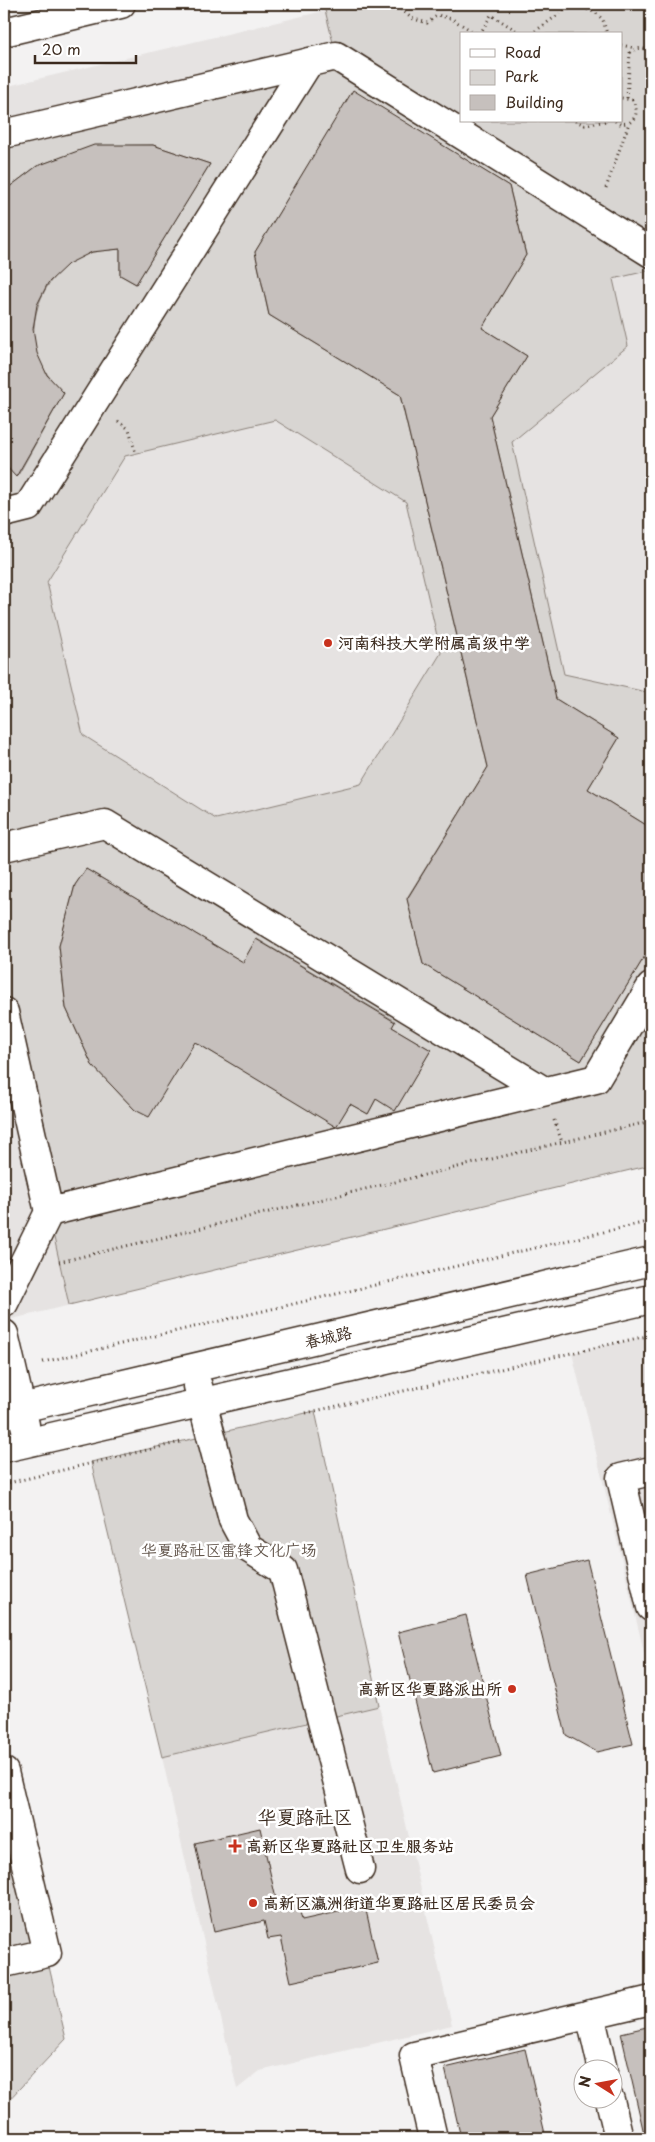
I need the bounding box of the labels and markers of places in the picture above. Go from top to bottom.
place label: 河南科技大学附属高级中学 [338,630,530,654]
marker: 河南科技大学附属高级中学 [322,637,334,649]
place label: 高新区华夏路派出所 [358,1676,502,1700]
marker: 高新区华夏路派出所 [506,1683,518,1695]
place label: 高新区华夏路社区卫生服务站 [246,1833,454,1857]
marker: 高新区华夏路社区卫生服务站 [228,1839,242,1853]
place label: 高新区瀛洲街道华夏路社区居民委员会 [263,1890,535,1914]
marker: 高新区瀛洲街道华夏路社区居民委员会 [247,1897,259,1909]

